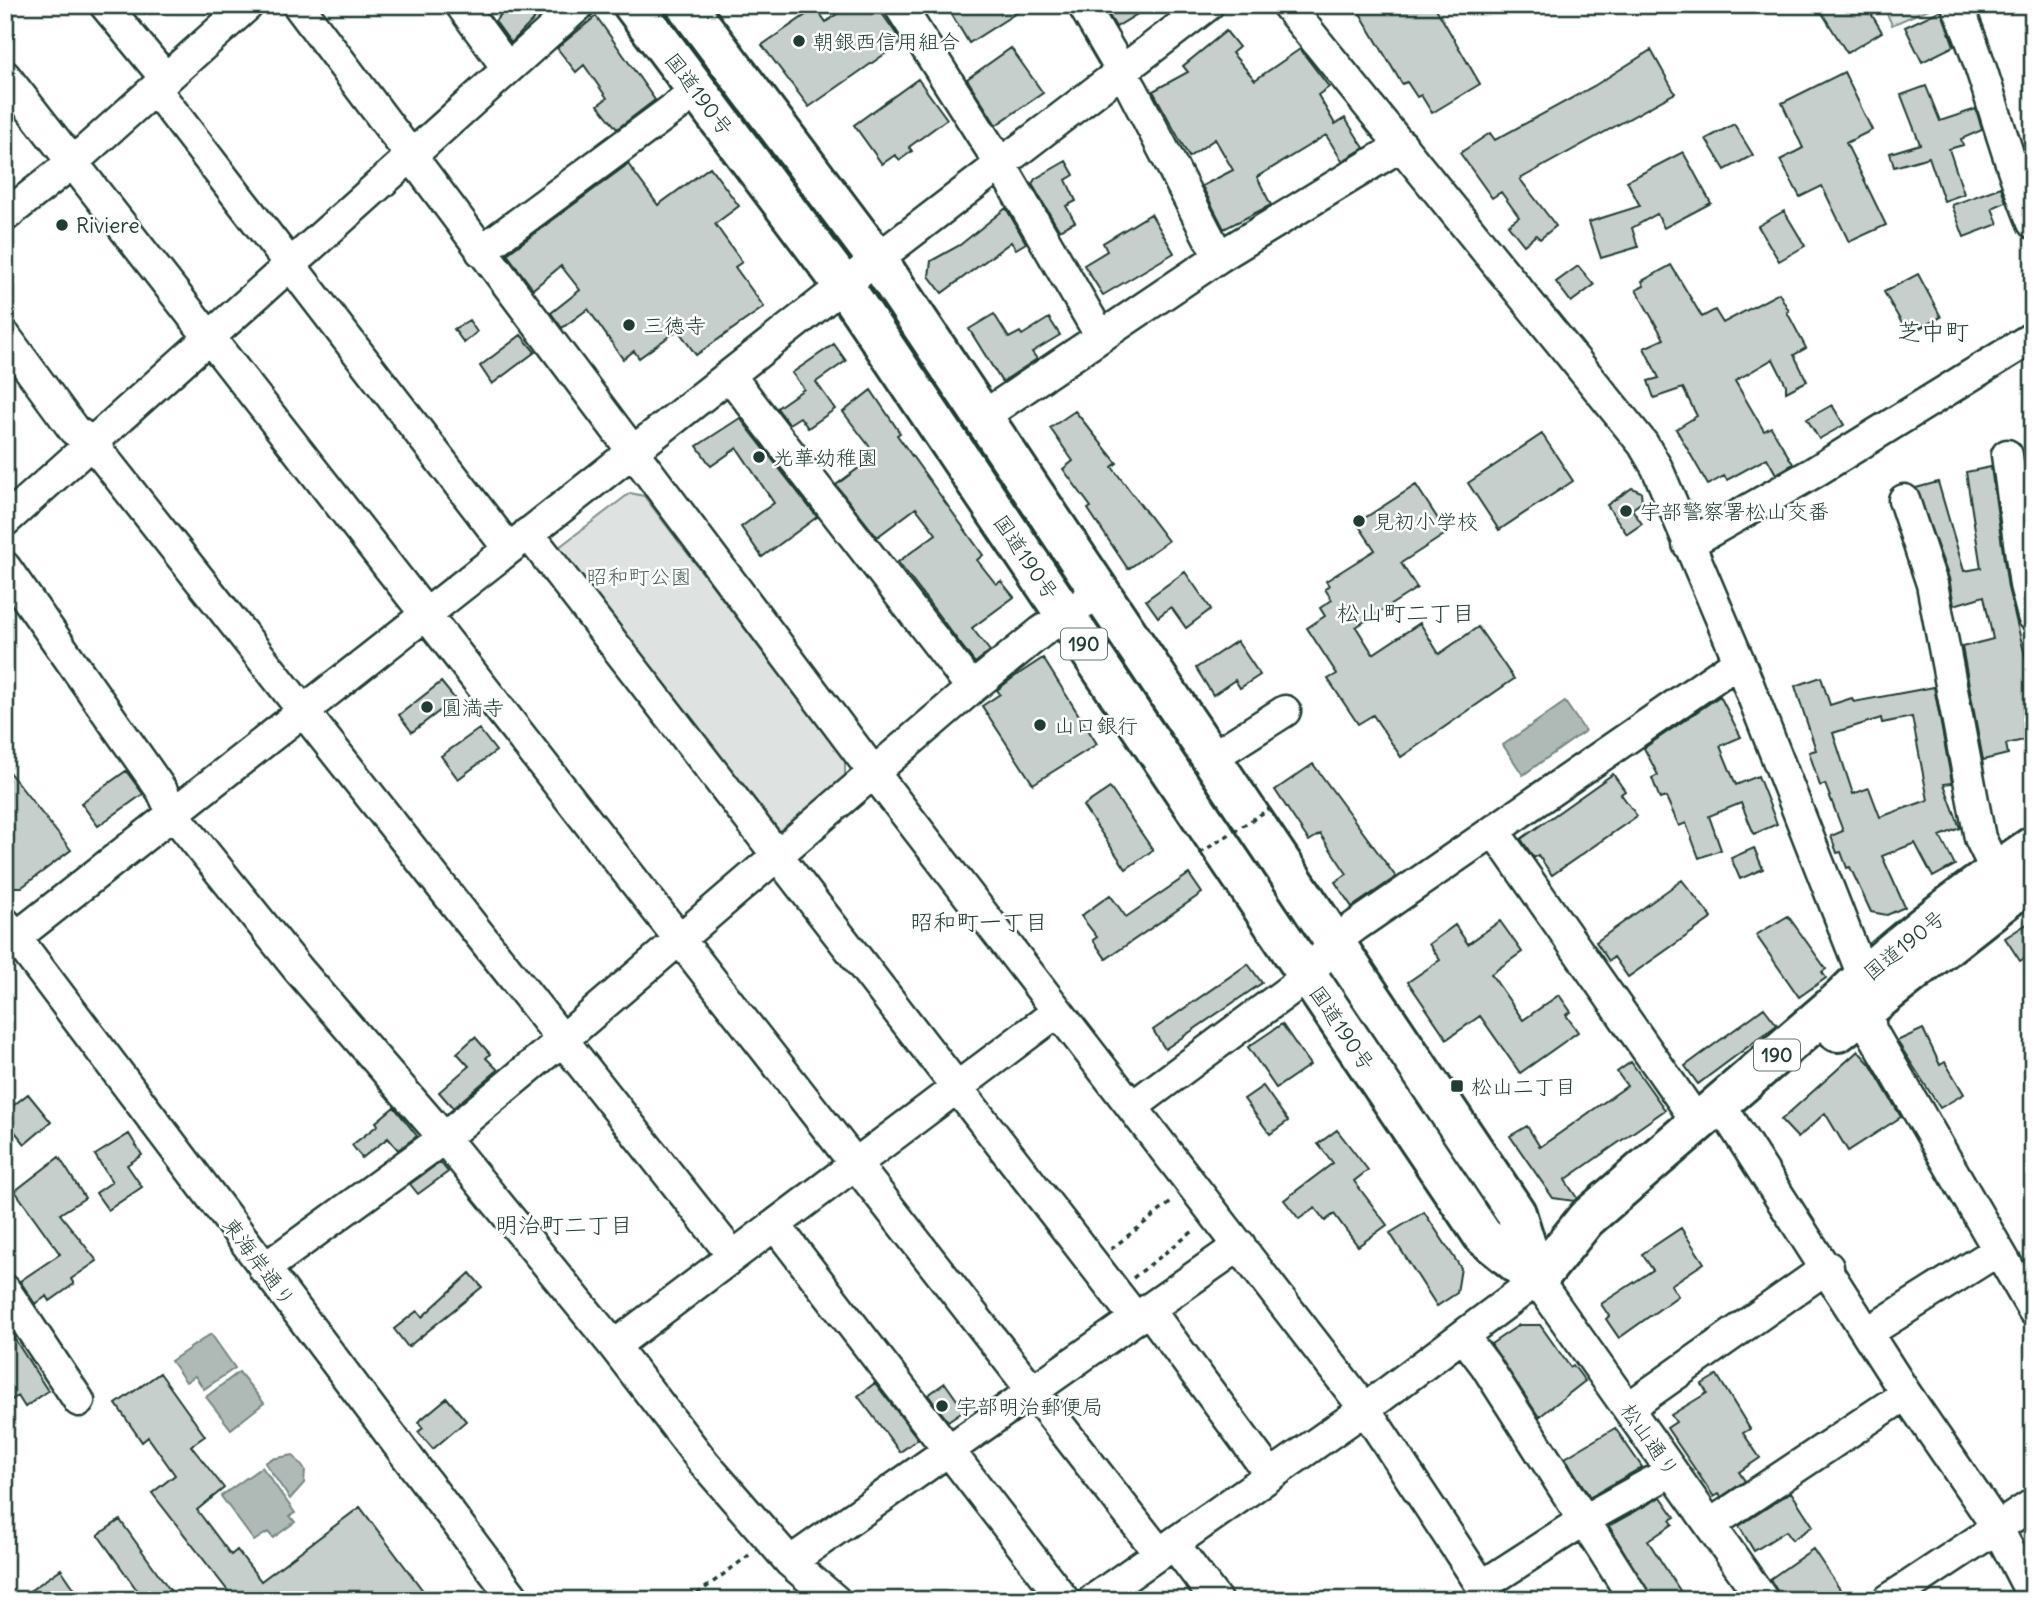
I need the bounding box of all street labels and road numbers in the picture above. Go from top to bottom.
street label: 国道190号 [659,47,739,141]
street label: 国道190号 [988,509,1064,605]
road number: 190 [1061,628,1107,660]
street label: 国道190号 [1858,904,1950,986]
street label: 国道190号 [1304,980,1380,1076]
road number: 190 [1754,1040,1800,1070]
street label: 東海岸通り [217,1212,301,1312]
street label: 松山通り [1615,1398,1685,1482]

